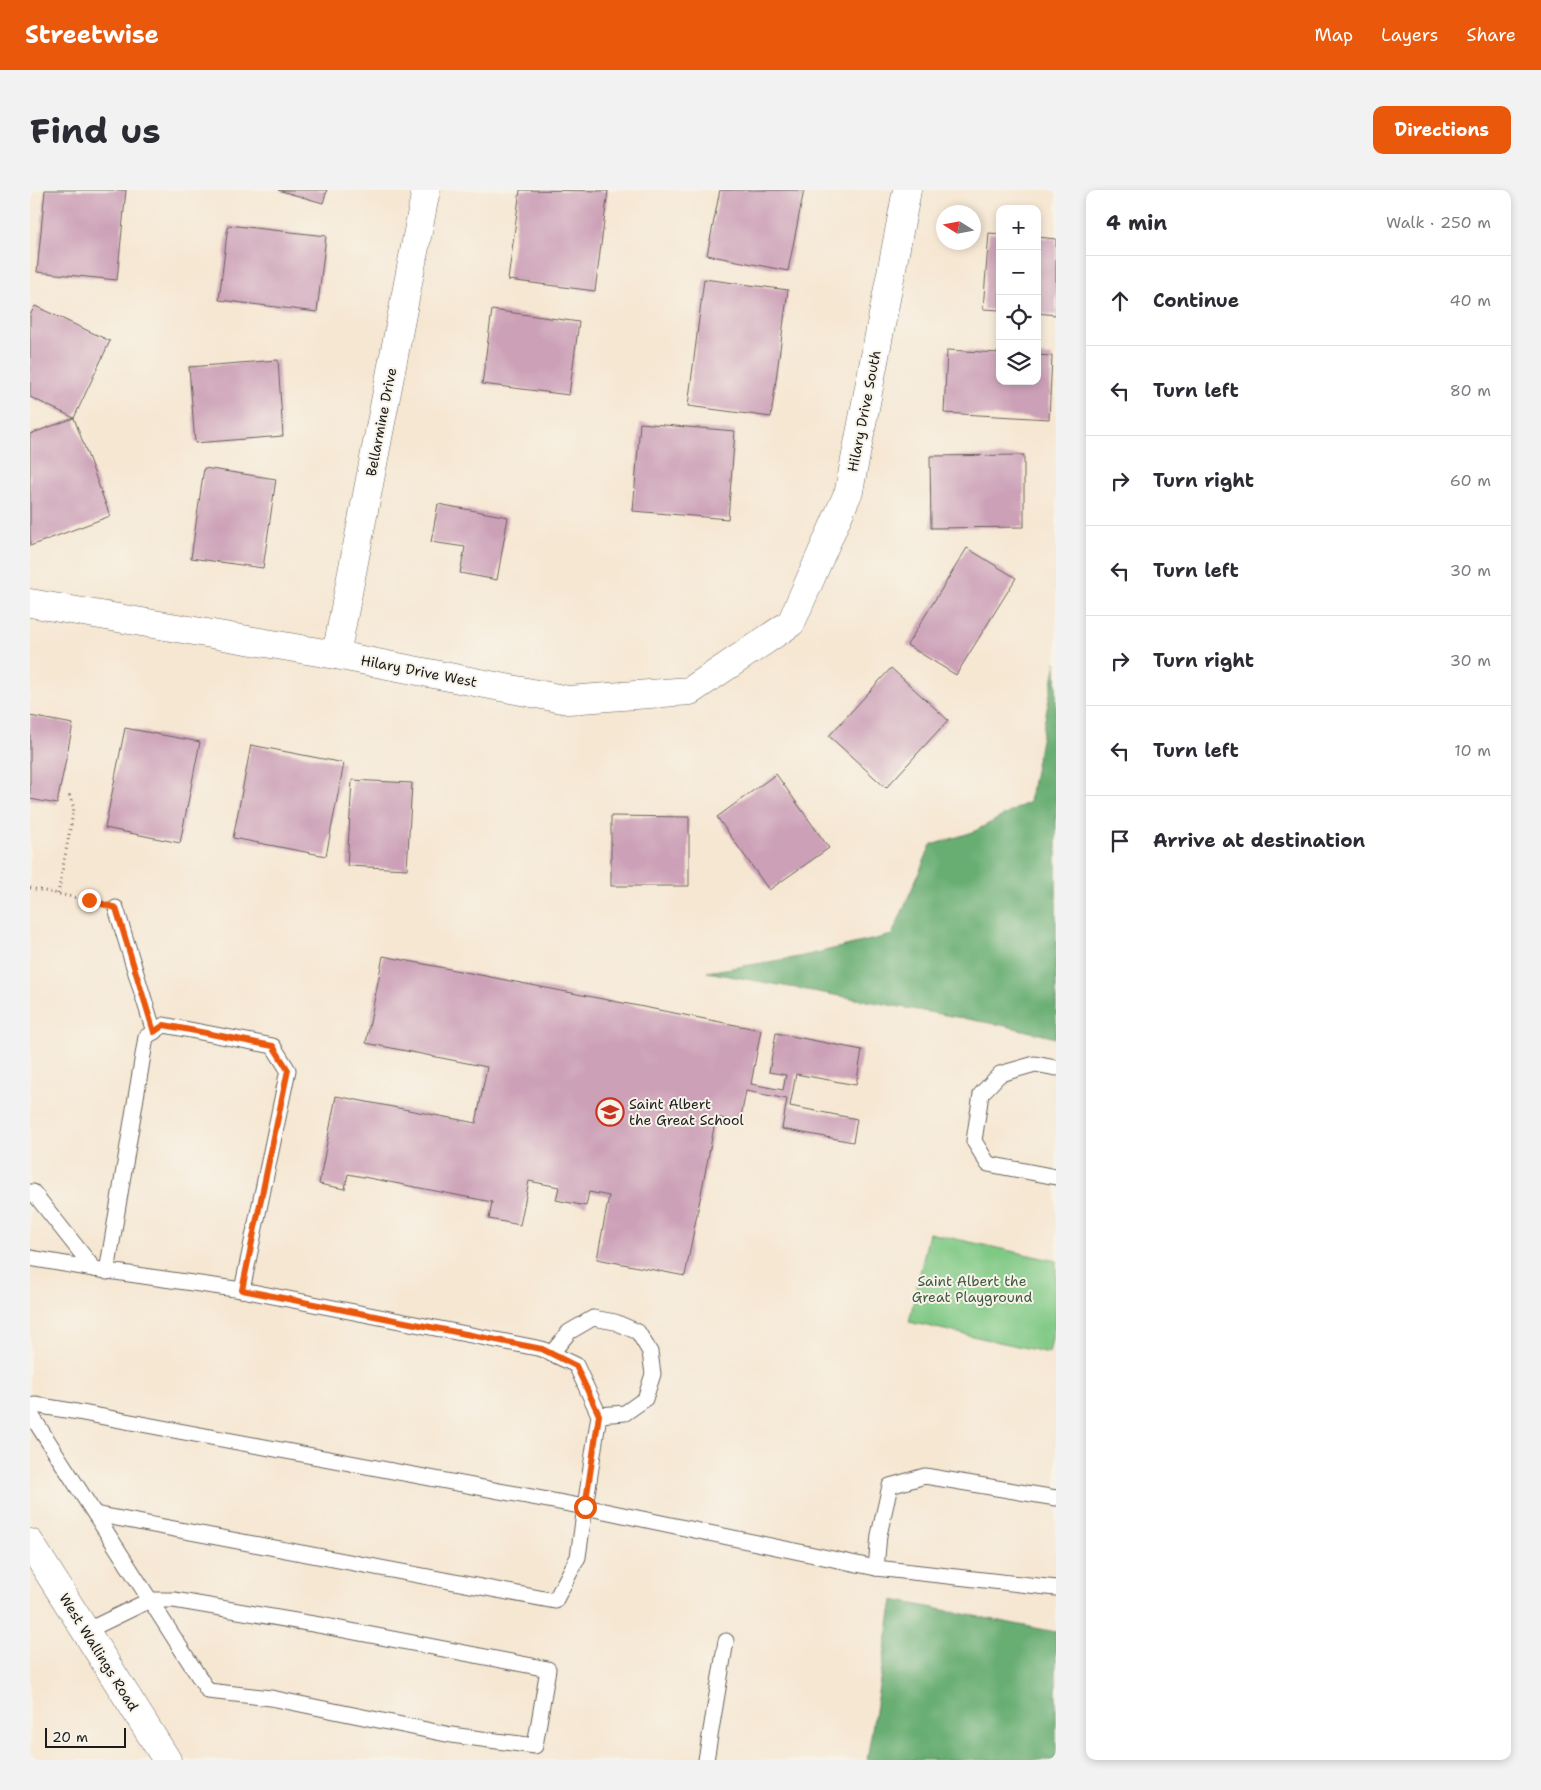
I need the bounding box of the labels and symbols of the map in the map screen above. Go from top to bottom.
north arrow [936,205,981,250]
street label: Hilary Drive South [843,349,885,473]
street label: Bellarmine Drive [362,366,400,478]
street label: Hilary Drive West [359,651,479,691]
route end [78,889,101,912]
place label: Saint Albert the Great School [629,1095,745,1129]
school or university icon: Saint Albert the Great School [595,1097,625,1127]
park label: Saint Albert the Great Playground [912,1272,1032,1306]
route start [574,1496,597,1519]
street label: West Wallings Road [55,1590,143,1714]
scale bar [45,1725,126,1748]

